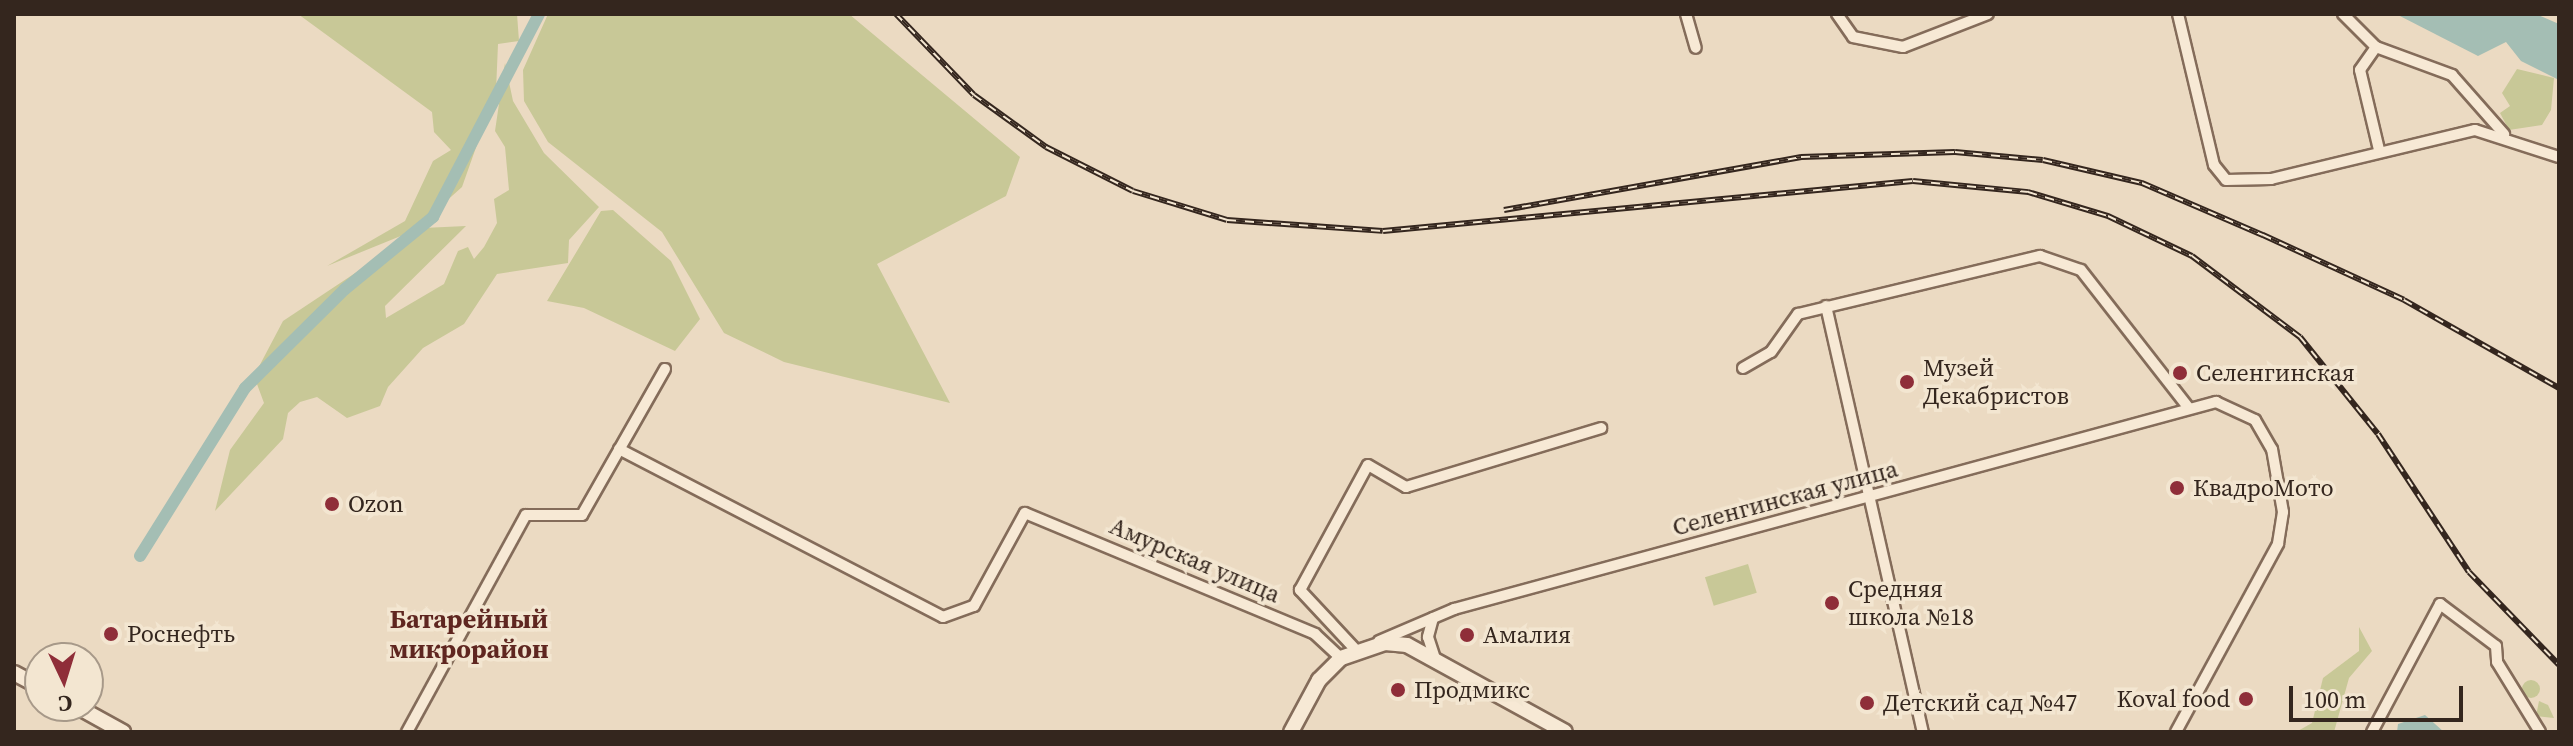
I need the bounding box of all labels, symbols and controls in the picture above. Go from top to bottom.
place label: Музей Декабристов [1923,354,2069,410]
place label: Селенгинская [2196,359,2355,387]
marker: Селенгинская [2171,364,2189,382]
marker: Музей Декабристов [1898,373,1916,391]
street label: Селенгинская улица [1669,454,1901,542]
place label: КвадроМото [2193,474,2334,502]
marker: КвадроМото [2168,479,2186,497]
place label: Ozon [348,490,404,518]
marker: Ozon [323,495,341,513]
street label: Амурская улица [1105,511,1285,609]
place label: Средняя школа №18 [1848,575,1974,631]
marker: Средняя школа №18 [1823,594,1841,612]
district label: Батарейный микрорайон [389,604,549,666]
place label: Роснефть [127,620,235,648]
place label: Амалия [1483,621,1571,649]
marker: Роснефть [102,625,120,643]
marker: Амалия [1458,626,1476,644]
north arrow [24,642,104,722]
scale bar [2293,670,2467,720]
place label: Продмикс [1414,676,1530,704]
marker: Продмикс [1389,681,1407,699]
text: 100 m [2303,683,2366,716]
place label: Koval food [2117,685,2230,713]
text: С [58,689,73,719]
place label: Детский сад №47 [1883,689,2077,717]
marker: Koval food [2237,690,2255,708]
marker: Детский сад №47 [1858,694,1876,712]

